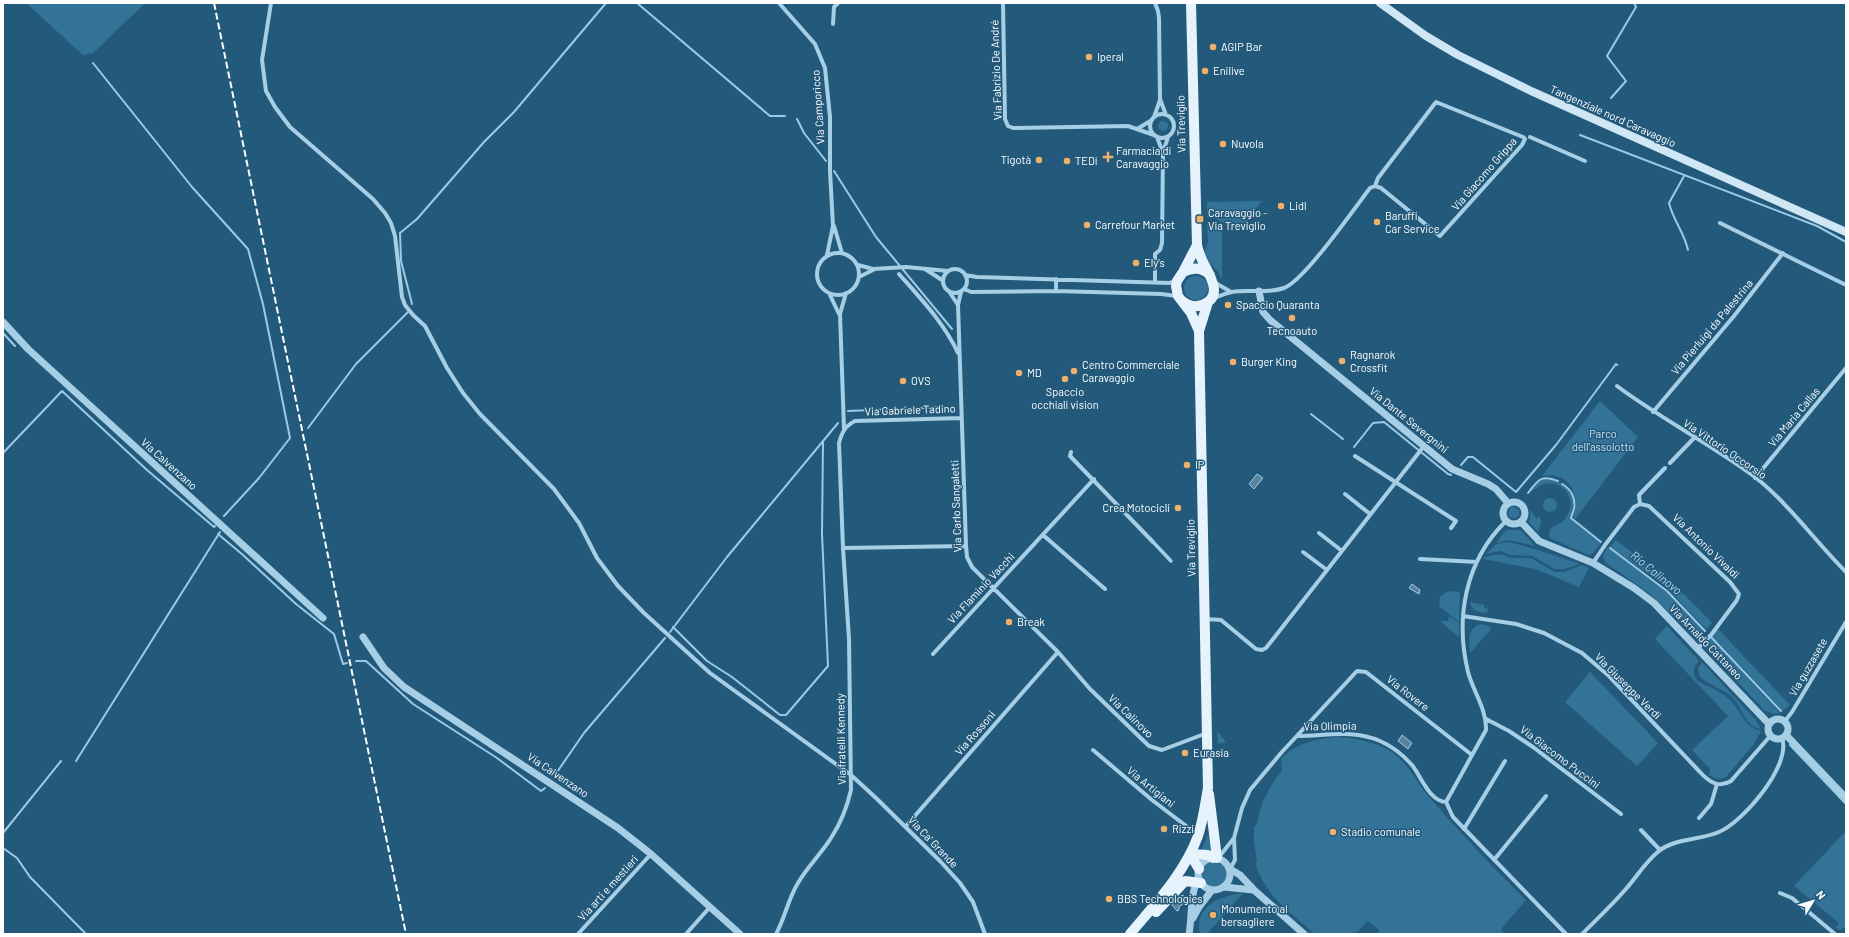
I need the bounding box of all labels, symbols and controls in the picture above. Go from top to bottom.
street label: Via Fabrizio De André [987,19,1004,120]
place label: AGIP Bar [1221,40,1262,53]
marker: AGIP Bar [1208,42,1218,52]
place label: Iperal [1097,50,1124,63]
marker: Iperal [1084,52,1094,62]
place label: Enilive [1213,64,1245,77]
marker: Enilive [1200,66,1210,76]
street label: Via Camporicco [808,69,827,145]
street label: Tangenziale nord Caravaggio [1548,82,1678,149]
street label: Via Treviglio [1173,95,1188,153]
street label: Via Giacomo Grippa [1448,135,1519,213]
place label: Nuvola [1231,137,1264,150]
marker: Nuvola [1218,139,1228,149]
place label: Farmacia di Caravaggio [1116,144,1172,170]
marker: Farmacia di Caravaggio [1103,152,1113,162]
place label: Tigotà [1001,153,1031,166]
place label: TEDi [1075,154,1098,167]
marker: Tigotà [1034,155,1044,165]
marker: TEDi [1062,156,1072,166]
place label: Lidl [1289,199,1307,212]
marker: Lidl [1276,201,1286,211]
place label: Caravaggio - Via Treviglio [1208,206,1268,232]
place label: Baruffi Car Service [1385,209,1440,235]
marker: Caravaggio - Via Treviglio [1195,214,1205,224]
marker: Baruffi Car Service [1372,217,1382,227]
place label: Carrefour Market [1095,218,1175,231]
marker: Carrefour Market [1082,220,1092,230]
place label: Ely's [1144,256,1165,269]
marker: Ely's [1131,258,1141,268]
street label: Via Pierluigi da Palestrina [1668,276,1755,377]
place label: Spaccio Quaranta [1236,298,1320,311]
marker: Spaccio Quaranta [1223,300,1233,310]
marker: Tecnoauto [1287,313,1297,323]
place label: Tecnoauto [1267,324,1317,337]
place label: Ragnarok Crossfit [1350,348,1396,374]
place label: Burger King [1241,355,1297,368]
marker: Ragnarok Crossfit [1337,356,1347,366]
marker: Burger King [1228,357,1238,367]
place label: Centro Commerciale Caravaggio [1082,358,1180,384]
place label: MD [1027,366,1042,379]
marker: Centro Commerciale Caravaggio [1069,366,1079,376]
marker: MD [1014,368,1024,378]
place label: OVS [911,374,931,387]
marker: Spaccio occhiali vision [1060,374,1070,384]
marker: OVS [898,376,908,386]
street label: Via Dante Severgnini [1367,384,1451,455]
street label: Via Maria Callas [1765,384,1822,449]
place label: Spaccio occhiali vision [1031,385,1099,411]
street label: Via Gabriele Tadino [864,401,956,418]
street label: Via Vittorio Occorsio [1681,416,1769,481]
park label: Parco dell'assolotto [1572,427,1634,453]
street label: Via Calvenzano [139,435,200,492]
place label: IP [1195,458,1205,471]
street label: Via Carlo Sangaletti [947,459,964,553]
marker: IP [1182,460,1192,470]
place label: Crea Motocicli [1103,501,1170,514]
marker: Crea Motocicli [1173,503,1183,513]
street label: Via Antonio Vivaldi [1670,510,1743,581]
street label: Via Treviglio [1183,519,1198,577]
water label: Rio Calinovo [1628,547,1685,597]
street label: Via Flaminio Vacchi [944,549,1017,626]
street label: Via Arnaldo Cattaneo [1667,601,1746,682]
place label: Break [1017,615,1045,628]
marker: Break [1004,617,1014,627]
street label: Via guzzasete [1786,635,1830,698]
street label: Via Giuseppe Verdi [1593,650,1664,722]
street label: Via Rovere [1384,672,1432,713]
street label: Via Calinovo [1106,691,1156,740]
street label: Via fratelli Kennedy [833,693,848,785]
street label: Via Rossoni [952,708,998,758]
street label: Via Olimpia [1303,719,1357,732]
street label: Via Giacomo Puccini [1518,722,1603,791]
place label: Eurasia [1193,746,1229,759]
marker: Eurasia [1180,748,1190,758]
street label: Via Calvenzano [525,749,591,800]
street label: Via Artigiani [1125,763,1178,810]
street label: Via Ca' Grande [905,813,961,870]
place label: Rizzi [1172,822,1194,835]
marker: Rizzi [1159,824,1169,834]
place label: Stadio comunale [1341,825,1421,838]
marker: Stadio comunale [1328,827,1338,837]
street label: Via arti e mestieri [575,852,641,923]
north arrow [1793,881,1833,921]
text: N [1814,888,1829,901]
place label: BBS Technologies [1117,892,1203,905]
marker: BBS Technologies [1104,894,1114,904]
place label: Monumento al bersagliere [1221,902,1288,928]
marker: Monumento al bersagliere [1208,910,1218,920]

